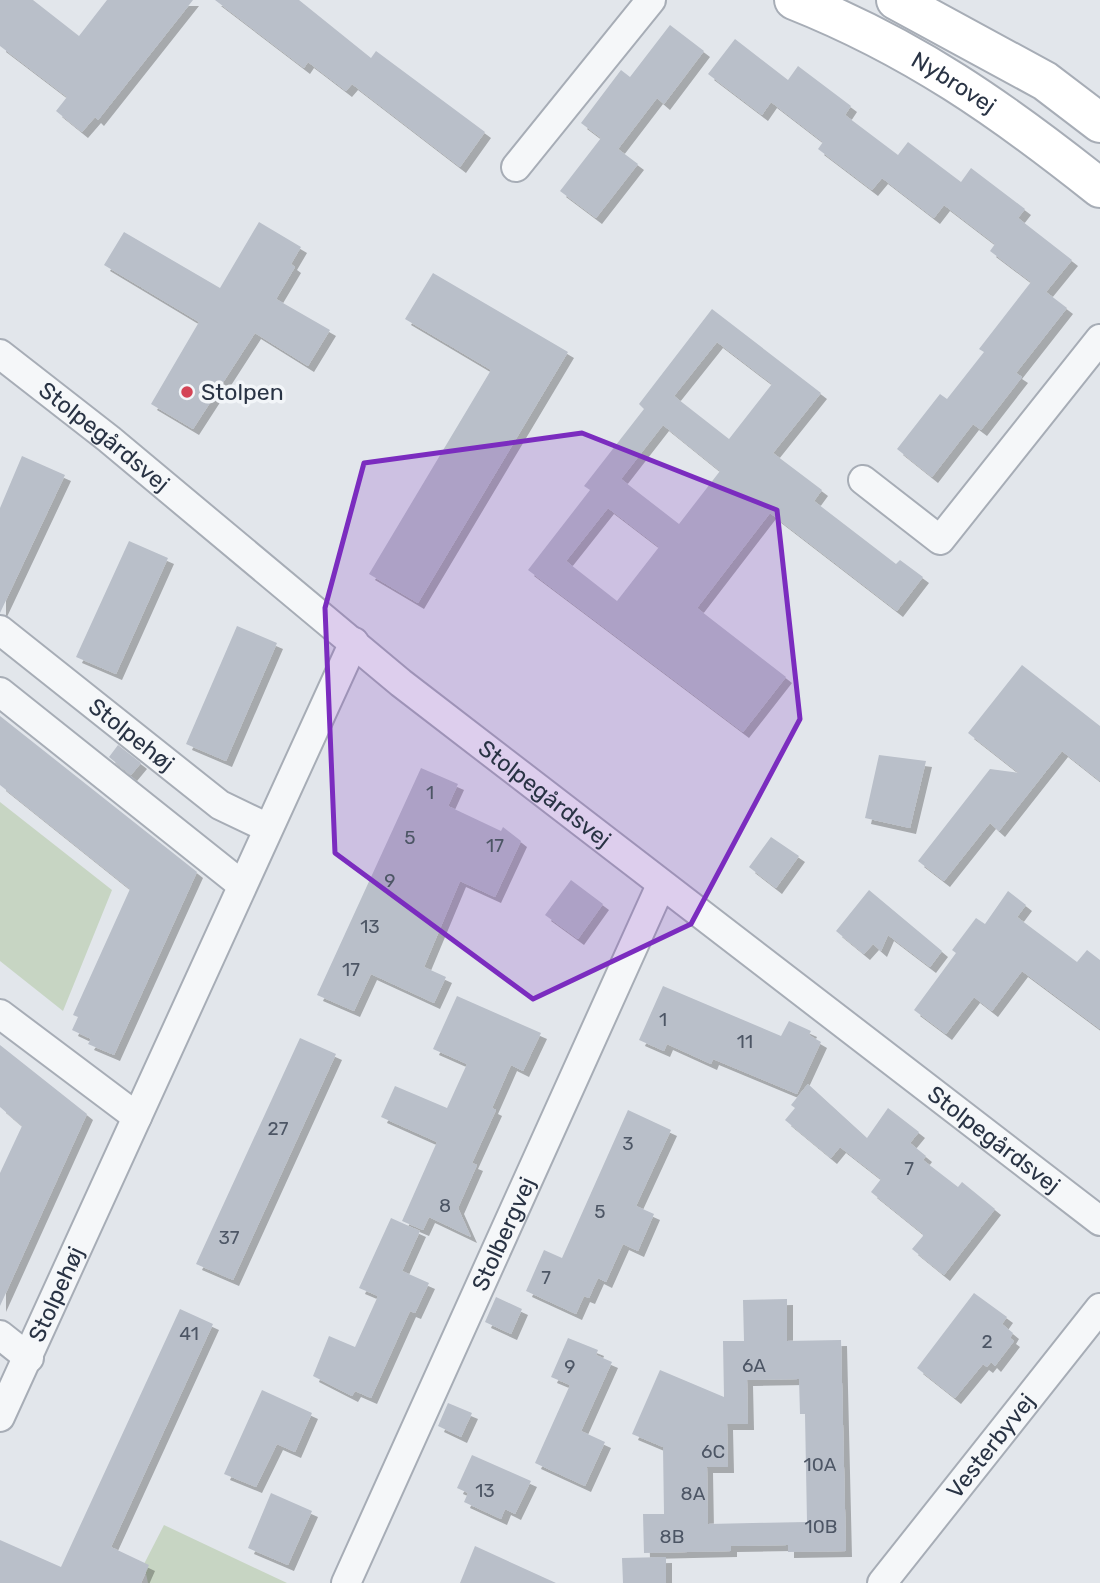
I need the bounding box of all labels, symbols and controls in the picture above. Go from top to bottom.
street label: Nybrovej [906,45,1001,120]
street label: Stolpegårdsvej [33,376,175,498]
place label: Stolpen [201,378,284,406]
marker: Stolpen [179,384,195,400]
street label: Stolpehøj [83,692,180,777]
street label: Stolpegårdsvej [473,734,616,853]
house number: 1 [426,781,434,804]
house number: 5 [404,826,416,849]
house number: 17 [486,834,504,857]
house number: 9 [384,869,396,892]
house number: 13 [360,915,380,938]
house number: 17 [342,958,360,981]
house number: 1 [659,1008,667,1031]
house number: 11 [737,1030,753,1053]
street label: Stolpegårdsvej [922,1080,1066,1199]
house number: 27 [268,1117,289,1140]
house number: 3 [622,1132,634,1155]
house number: 7 [904,1157,914,1180]
street label: Stolbergvej [466,1173,541,1295]
house number: 8 [439,1194,451,1217]
house number: 5 [594,1200,606,1223]
house number: 37 [218,1226,240,1249]
street label: Stolpehøj [22,1242,90,1346]
house number: 7 [541,1266,551,1289]
house number: 41 [179,1322,199,1345]
house number: 2 [981,1330,993,1353]
house number: 6A [742,1354,766,1377]
house number: 9 [564,1355,576,1378]
street label: Vesterbyvej [941,1388,1041,1504]
house number: 6C [701,1440,725,1463]
house number: 10A [804,1453,837,1476]
house number: 13 [475,1479,495,1502]
house number: 8A [681,1482,706,1505]
house number: 10B [805,1515,837,1538]
house number: 8B [660,1525,684,1548]

